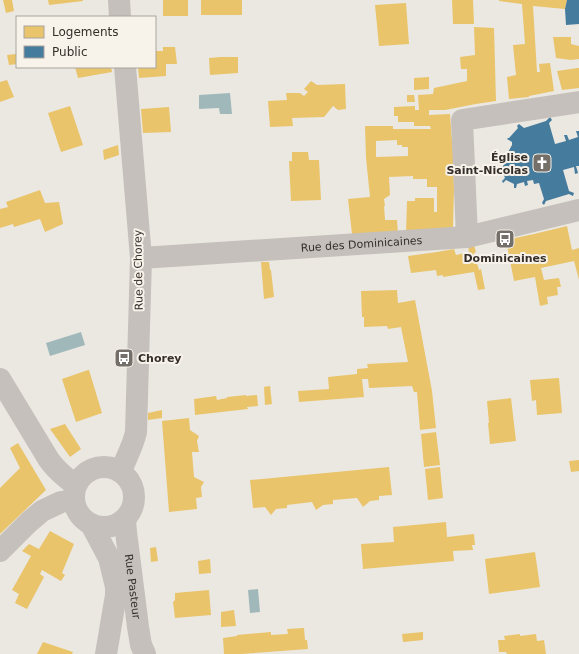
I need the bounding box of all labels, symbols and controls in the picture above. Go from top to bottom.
legend [16,16,156,68]
text: Logements [52,25,118,39]
text: Public [52,45,88,59]
place label: Église Saint-Nicolas [446,151,528,177]
church icon: Église Saint-Nicolas [531,152,553,174]
bus stop icon: Dominicaines [494,228,516,250]
street label: Rue de Chorey [131,229,146,310]
street label: Rue des Dominicaines [300,234,423,255]
place label: Dominicaines [463,252,547,265]
bus stop icon: Chorey [113,347,135,369]
place label: Chorey [138,352,182,365]
street label: Rue Pasteur [122,553,143,620]

